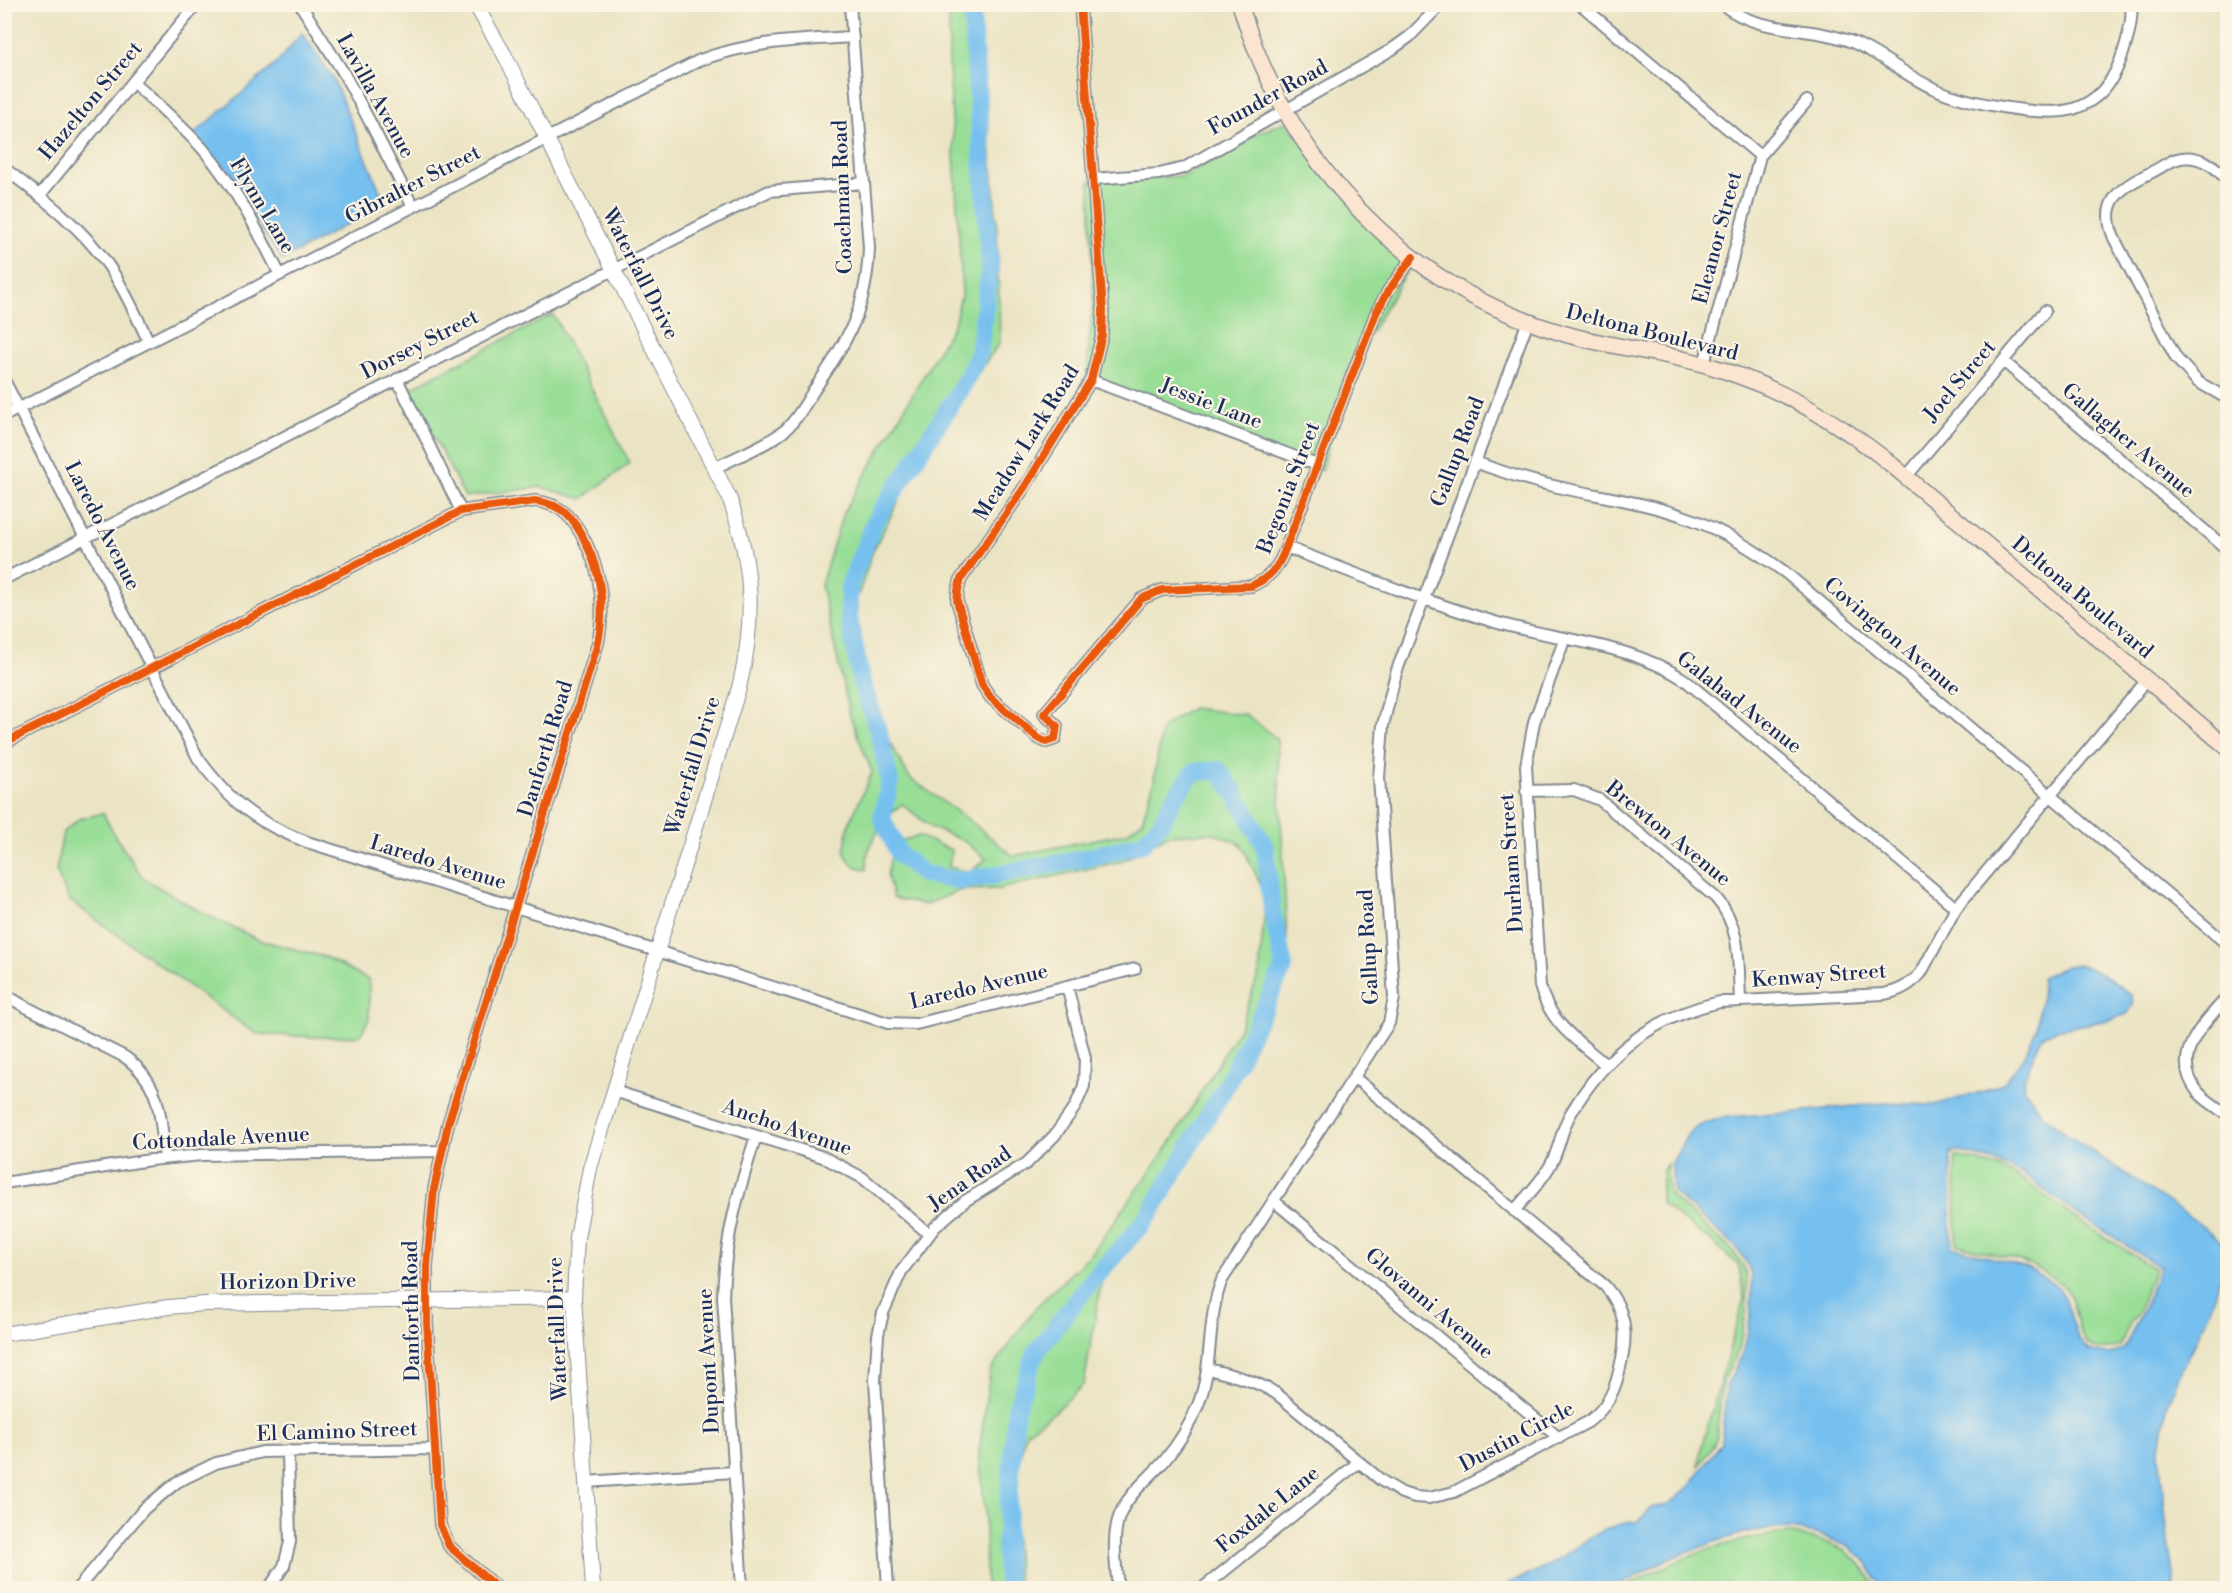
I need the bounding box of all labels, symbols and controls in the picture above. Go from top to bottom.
street label: Lavilla Avenue [330,29,420,163]
street label: Hazelton Street [34,36,149,166]
street label: Founder Road [1203,54,1333,142]
street label: Coachman Road [827,119,859,275]
street label: Gibralter Street [341,139,486,230]
street label: Flynn Lane [223,153,301,259]
street label: Eleanor Street [1688,168,1748,307]
street label: Waterfall Drive [595,203,684,344]
street label: Deltona Boulevard [1563,299,1741,367]
street label: Dorsey Street [357,304,484,386]
street label: Joel Street [1918,334,2002,428]
street label: Meadow Lark Road [968,360,1086,526]
street label: Jessie Lane [1155,372,1266,435]
street label: Gallagher Avenue [2056,378,2200,504]
street label: Gallup Road [1425,393,1491,511]
street label: Begonia Street [1252,418,1326,559]
street label: Laredo Avenue [58,457,146,595]
street label: Deltona Boulevard [2006,531,2158,665]
street label: Covington Avenue [1818,572,1966,702]
street label: Galahad Avenue [1671,646,1807,760]
street label: Danforth Road [513,678,579,820]
street label: Waterfall Drive [659,693,727,840]
street label: Brewton Avenue [1599,775,1736,892]
street label: Durham Street [1494,792,1530,934]
street label: Laredo Avenue [367,830,509,896]
street label: Gallup Road [1353,888,1385,1005]
street label: Laredo Avenue [907,958,1051,1016]
street label: Kenway Street [1751,958,1888,994]
street label: Ancho Avenue [718,1093,855,1162]
street label: Cottondale Avenue [131,1121,311,1157]
street label: Jena Road [923,1141,1017,1218]
street label: Danforth Road [398,1240,426,1382]
street label: Glovanni Avenue [1360,1243,1498,1365]
street label: Waterfall Drive [542,1256,574,1403]
street label: Horizon Drive [219,1268,357,1296]
street label: Dupont Avenue [692,1288,726,1434]
street label: Dustin Circle [1455,1396,1579,1478]
street label: El Camino Street [256,1416,419,1448]
street label: Foxdale Lane [1211,1460,1325,1560]

